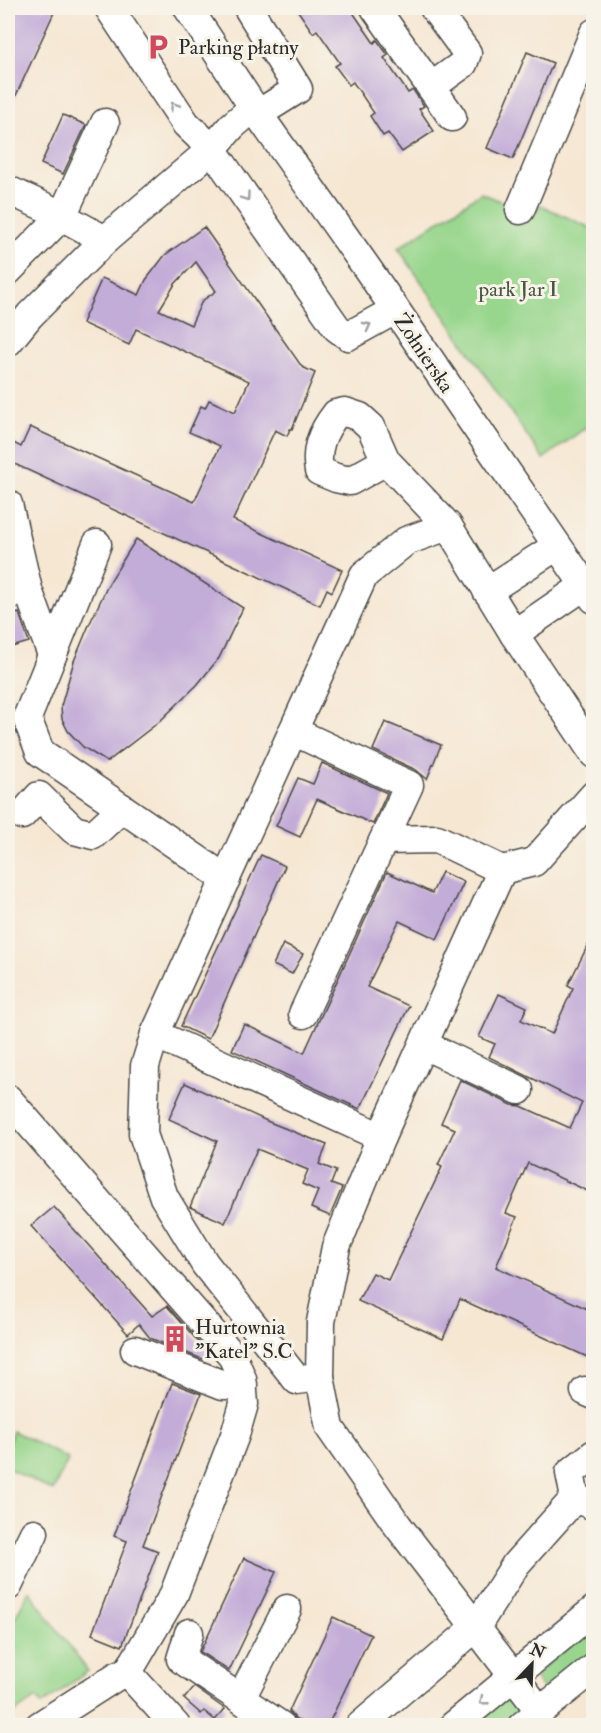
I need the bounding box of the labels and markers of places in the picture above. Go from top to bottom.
parking icon: Parking płatny [143,32,173,62]
place label: Parking płatny [178,34,299,61]
place label: Hurtownia "Katel" S.C [195,1314,293,1365]
building icon: Hurtownia "Katel" S.C [160,1324,190,1354]

